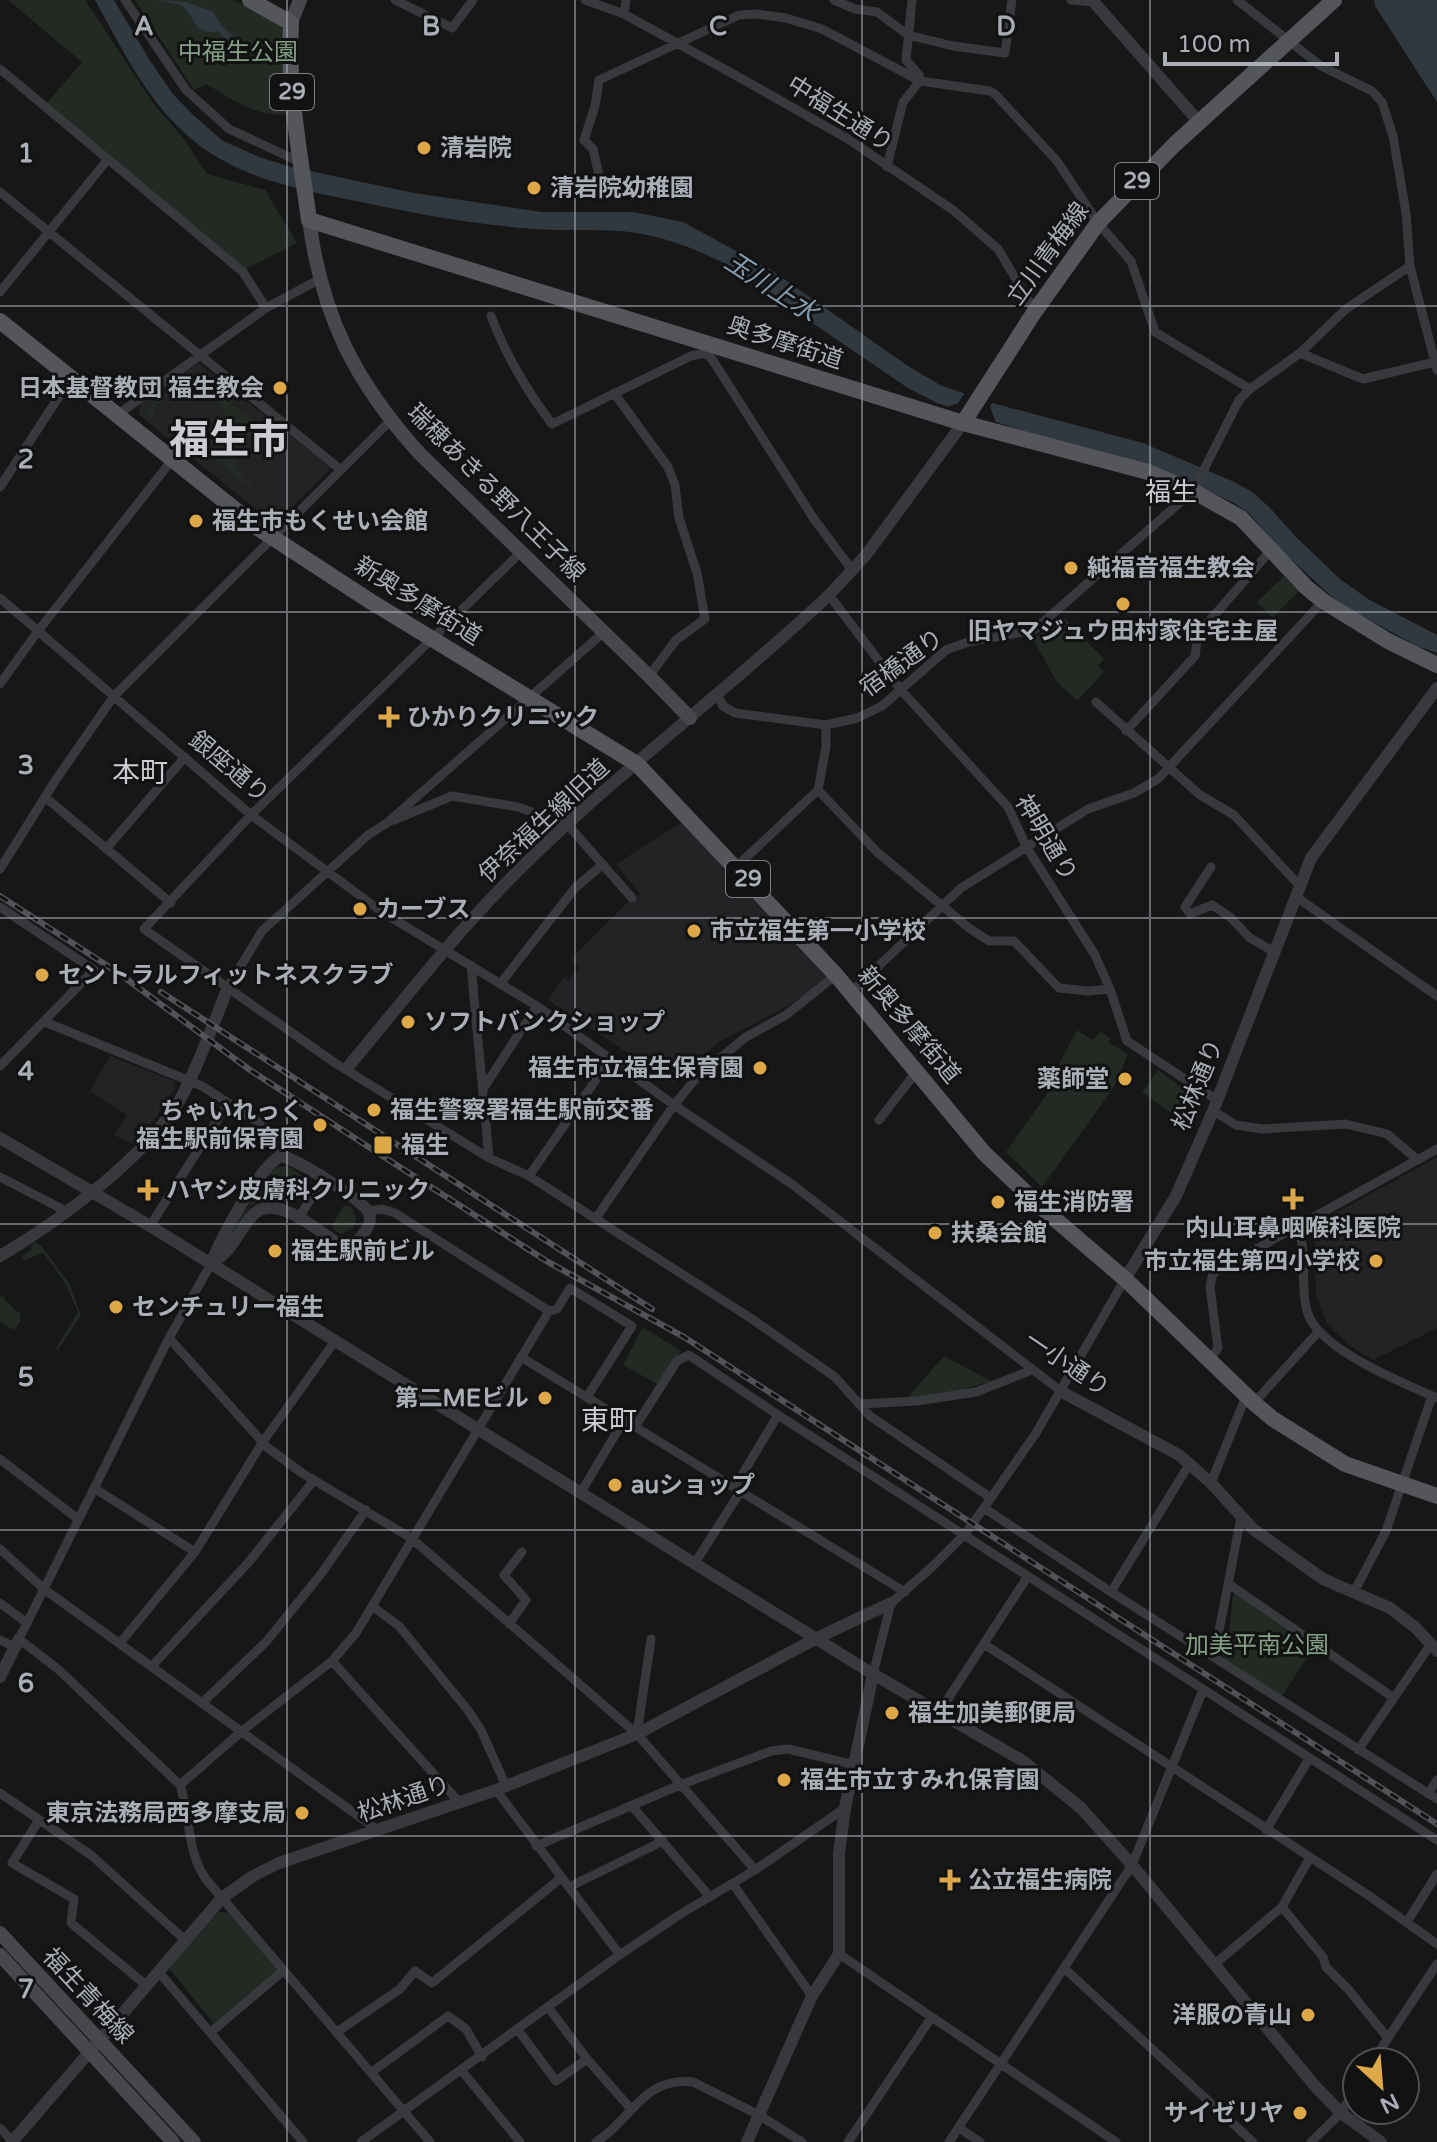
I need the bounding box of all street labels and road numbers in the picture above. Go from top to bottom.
street label: 中福生通り [781,70,899,158]
road number: 29 [270,74,314,110]
road number: 29 [1115,163,1159,199]
street label: 立川青梅線 [1001,197,1095,311]
street label: 奥多摩街道 [723,311,847,375]
street label: 瑞穂あきる野八王子線 [401,398,591,588]
street label: 新奥多摩街道 [349,551,487,651]
street label: 宿橋通り [855,623,949,703]
street label: 銀座通り [183,725,275,809]
street label: 伊奈福生線旧道 [473,753,615,889]
street label: 神明通り [1009,789,1083,887]
road number: 29 [726,861,770,897]
street label: 新奥多摩街道 [852,961,966,1089]
street label: 松林通り [1167,1035,1229,1135]
street label: 一小通り [1019,1325,1115,1403]
street label: 松林通り [354,1770,454,1828]
street label: 福生青梅線 [36,1942,140,2050]

